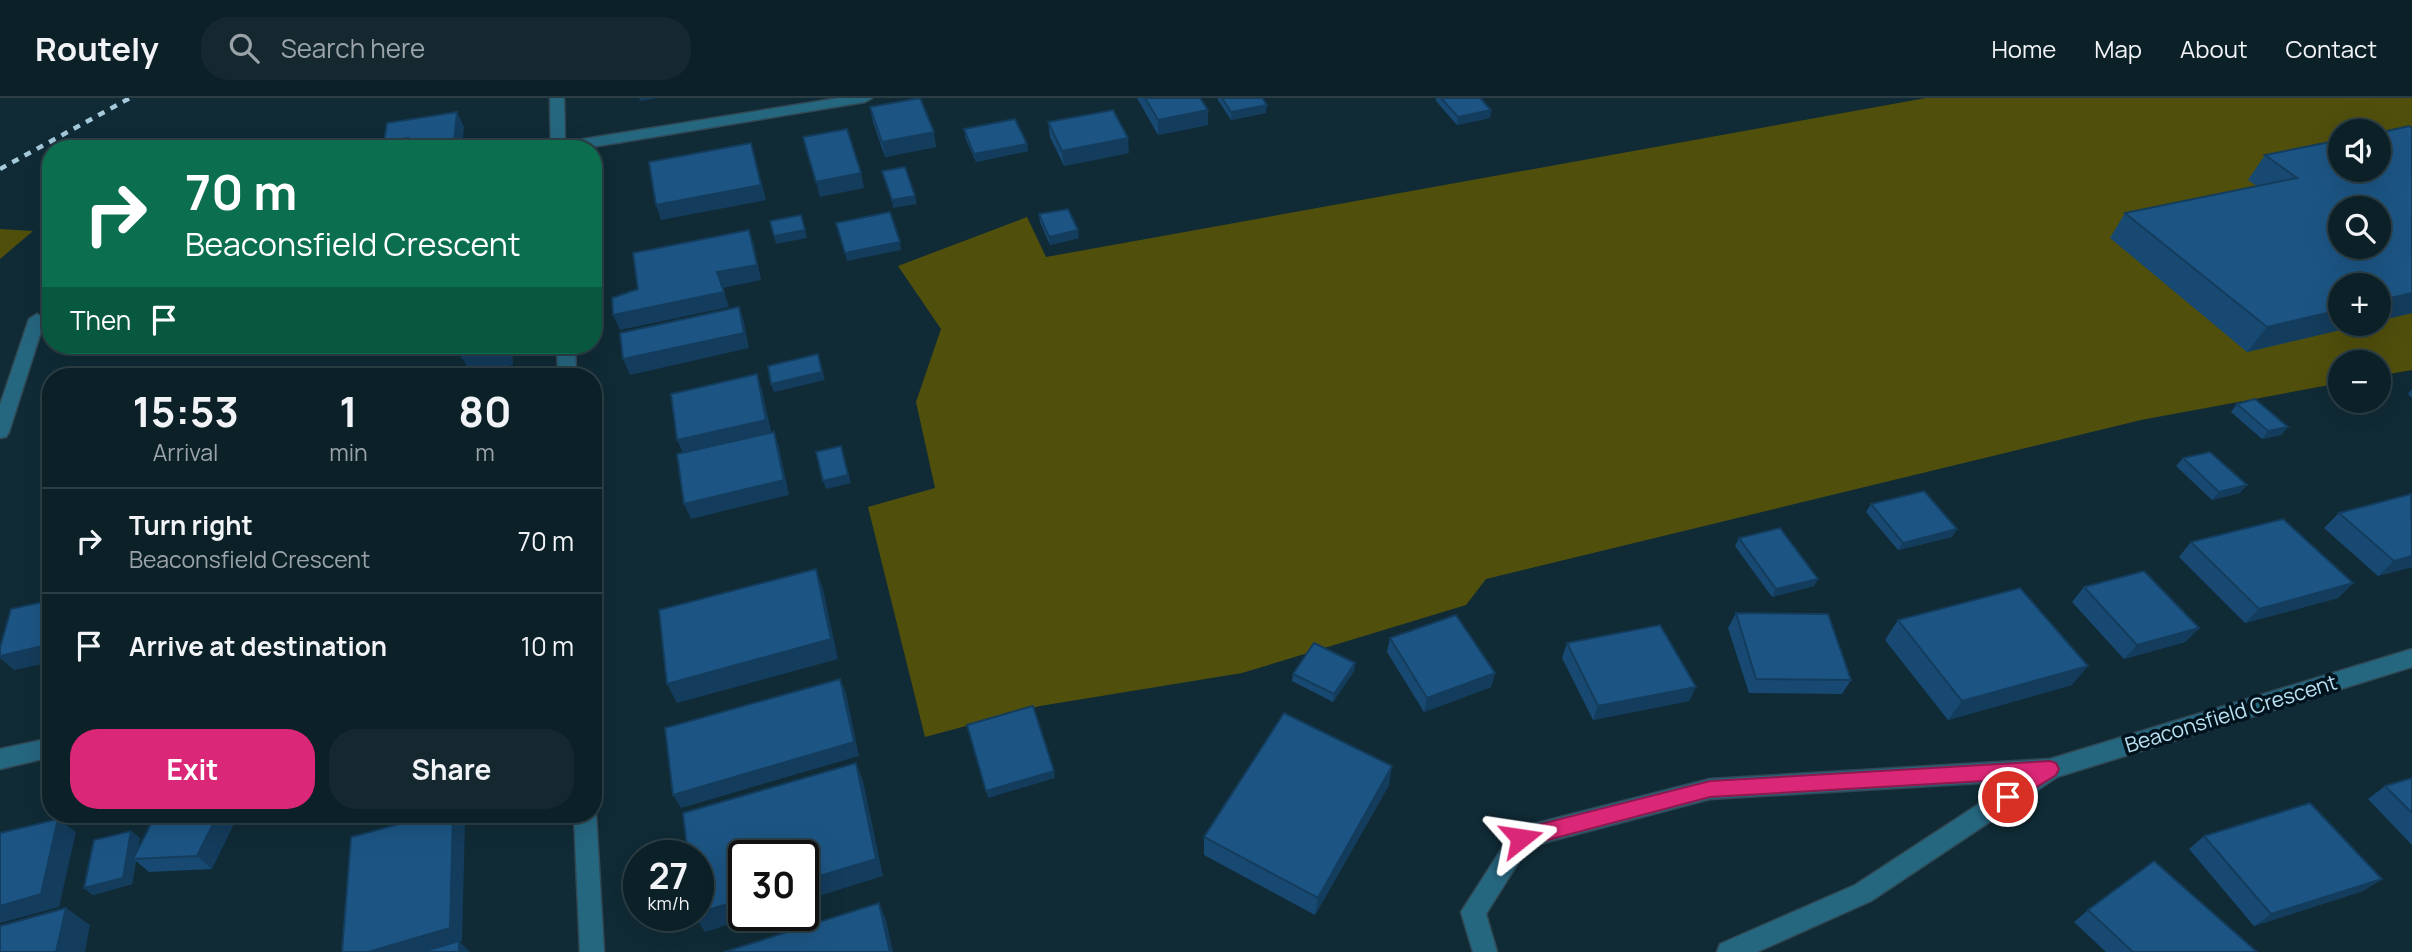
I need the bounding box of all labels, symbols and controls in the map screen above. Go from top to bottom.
search box [201,17,691,80]
text: Routely [35,26,159,71]
icon: search [225,29,263,67]
text: Search here [281,30,425,66]
text: Home [1991,32,2056,65]
text: Map [2094,32,2142,65]
text: About [2180,32,2248,65]
text: Contact [2286,32,2377,65]
map controls [2328,119,2391,413]
button: sound [2328,119,2391,182]
text: 70 m [185,158,297,225]
icon: right [70,168,161,259]
button: search [2328,196,2391,259]
text: Beaconsfield Crescent [185,222,520,266]
button: + [2328,273,2391,336]
icon: arrive [145,301,183,339]
text: Then [70,302,131,338]
button: − [2328,350,2391,413]
text: 15:53 [132,382,239,440]
text: 1 [339,382,358,440]
text: 80 [458,382,512,440]
text: Arrival [153,436,218,468]
text: min [329,436,368,468]
text: m [475,436,495,468]
text: Turn right [129,507,253,543]
icon: right [70,522,108,560]
text: 70 m [518,523,574,559]
text: Beaconsfield Crescent [129,543,370,575]
icon: arrive [70,627,108,665]
text: Arrive at destination [129,628,387,664]
text: 10 m [521,628,574,664]
street label: Beaconsfield Crescent [2121,667,2340,759]
button: Exit [70,729,315,809]
button: Share [329,729,574,809]
pin [1978,767,2038,827]
icon: arrive [1989,778,2027,816]
position arrow [1484,801,1558,875]
speed limit sign: 30 [728,840,819,931]
text: 27 [649,852,688,900]
text: km/h [648,891,689,915]

